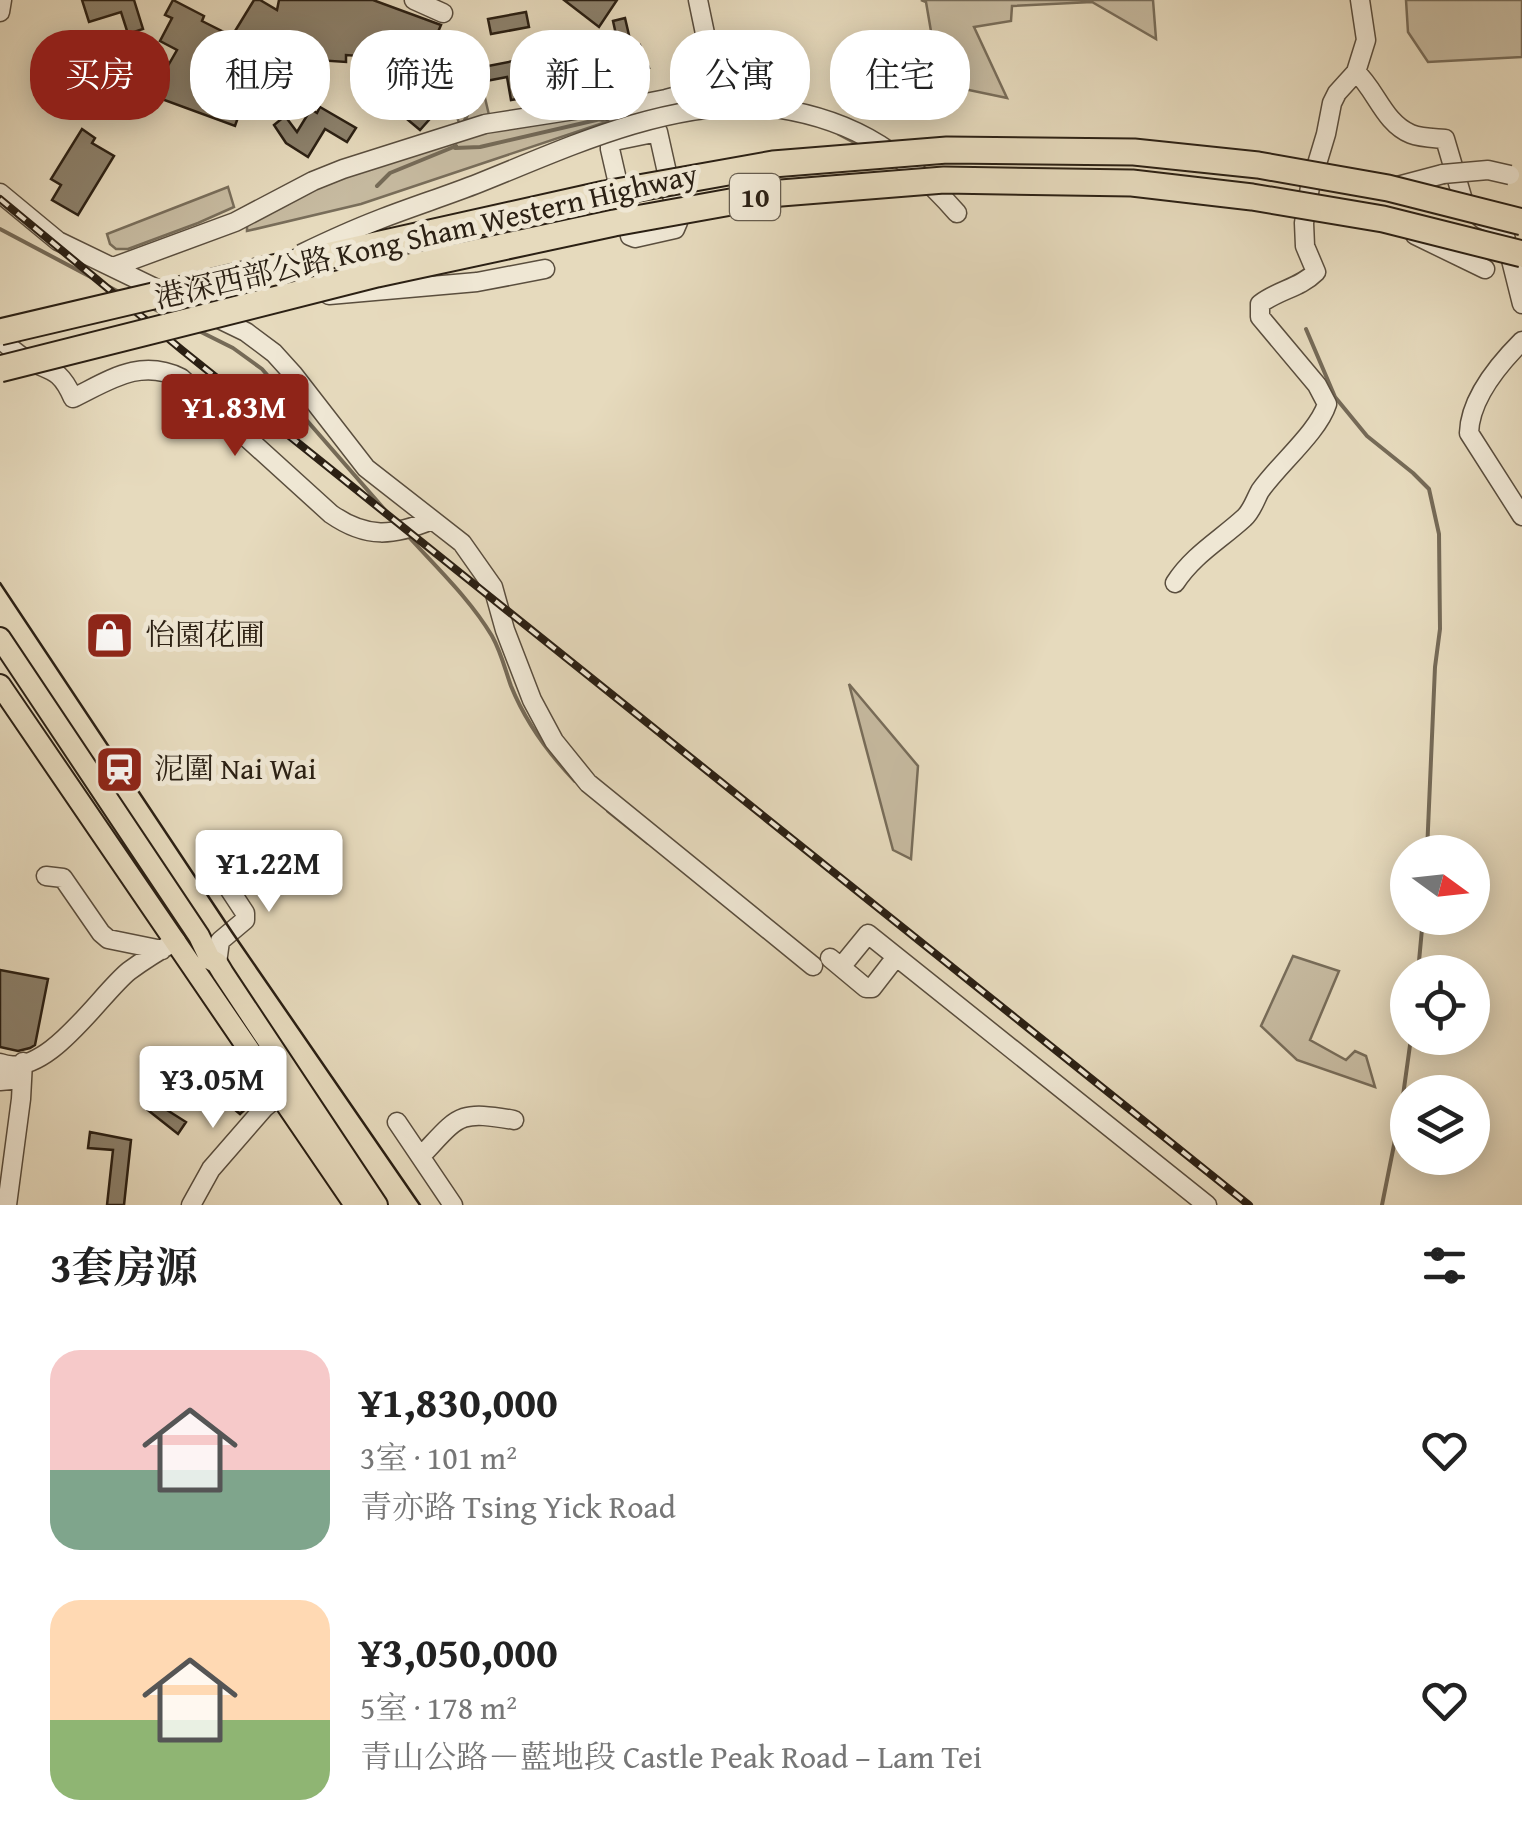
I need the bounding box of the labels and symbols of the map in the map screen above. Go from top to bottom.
street label: 港深西部公路 Kong Sham Western Highway [150,151,702,319]
road number: 10 [730,174,780,220]
pin: ¥1.83M [154,374,316,459]
shop icon: 怡園花圃 [84,609,136,661]
place label: 怡園花圃 [145,612,265,656]
station icon: 泥圍 Nai Wai [93,743,145,795]
place label: 泥圍 Nai Wai [154,746,316,790]
pin: ¥1.22M [188,830,350,915]
north arrow [1390,835,1490,935]
pin: ¥3.05M [132,1046,294,1131]

